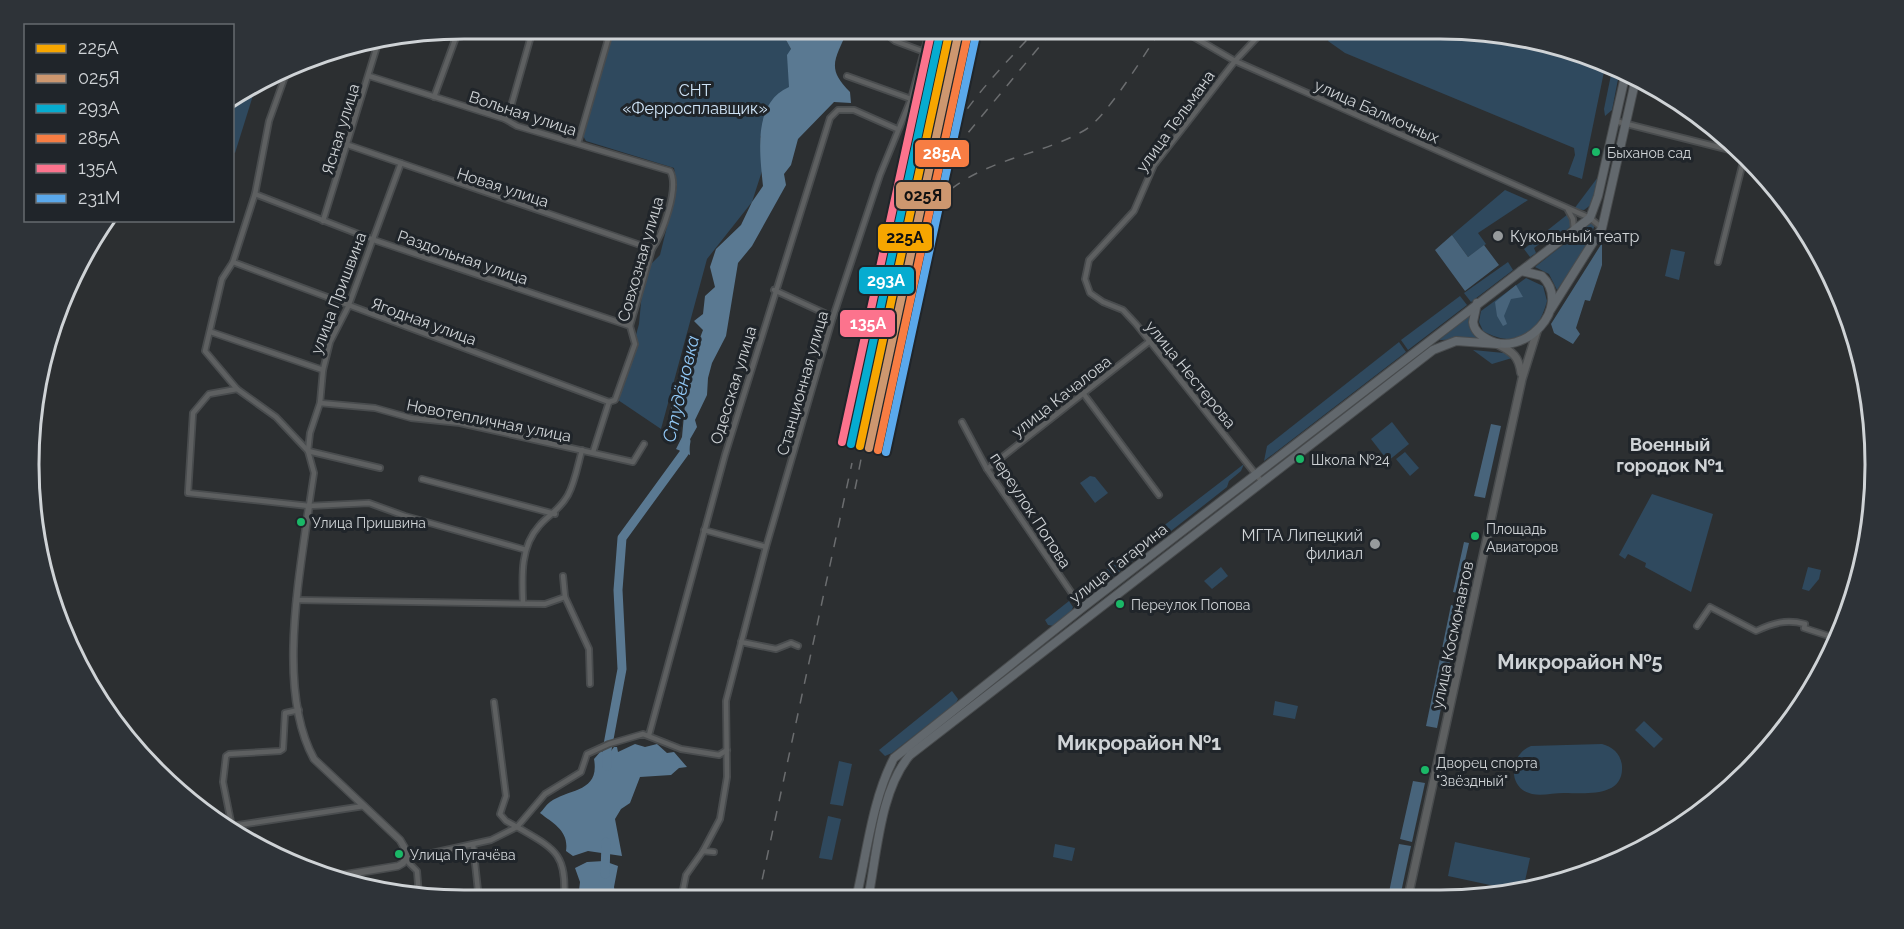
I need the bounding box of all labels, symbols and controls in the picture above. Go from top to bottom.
legend [24,24,234,222]
text: 225А [78,37,119,58]
text: 025Я [78,67,120,88]
street label: улица Тельмана [1132,67,1219,176]
street label: улица Балмочных [1311,75,1442,148]
street label: Ясная улица [318,81,363,177]
park label: СНТ «Ферросплавщик» [622,81,768,118]
street label: Вольная улица [466,87,579,140]
text: 293А [78,97,120,118]
text: 285А [78,127,120,148]
line badge: 285А [914,139,970,168]
text: 285А [923,144,961,163]
place label: Быханов сад [1607,145,1691,161]
marker: Быханов сад [1590,146,1602,158]
text: 135А [78,157,117,178]
street label: Новая улица [454,164,551,211]
line badge: 025Я [895,181,952,210]
text: 025Я [904,186,942,205]
text: 231М [78,187,120,208]
street label: Совхозная улица [614,194,667,324]
line badge: 225А [877,223,933,252]
street label: Раздольная улица [395,226,531,289]
place label: Кукольный театр [1510,227,1640,246]
text: 225А [886,228,924,247]
marker: Кукольный театр [1491,229,1505,243]
street label: улица Пришвина [306,230,370,357]
line badge: 293А [858,266,915,295]
text: 293А [867,271,905,290]
street label: Ягодная улица [369,294,479,349]
street label: Станционная улица [773,309,832,458]
line badge: 135А [839,309,896,338]
text: 135А [850,314,886,333]
street label: улица Нестерова [1141,317,1240,432]
street label: Одесская улица [707,324,760,446]
water label: Студёновка [658,333,703,444]
street label: улица Качалова [1008,352,1115,441]
street label: Новотепличная улица [405,395,573,446]
district label: Военный городок №1 [1616,434,1724,476]
street label: переулок Попова [986,449,1075,572]
place label: Школа №24 [1311,452,1390,468]
marker: Школа №24 [1294,453,1306,465]
place label: Улица Пришвина [312,515,426,531]
marker: Улица Пришвина [295,516,307,528]
street label: улица Гагарина [1066,519,1171,607]
place label: Площадь Авиаторов [1486,521,1558,555]
place label: МГТА Липецкий филиал [1241,526,1363,563]
marker: Площадь Авиаторов [1469,530,1481,542]
marker: МГТА Липецкий филиал [1368,537,1382,551]
street label: улица Космонавтов [1428,560,1477,711]
place label: Переулок Попова [1131,597,1250,613]
marker: Переулок Попова [1114,598,1126,610]
district label: Микрорайон №5 [1497,650,1663,674]
district label: Микрорайон №1 [1057,731,1221,755]
place label: Дворец спорта "Звёздный" [1436,755,1538,789]
marker: Дворец спорта "Звёздный" [1419,764,1431,776]
place label: Улица Пугачёва [410,847,516,863]
marker: Улица Пугачёва [393,848,405,860]

